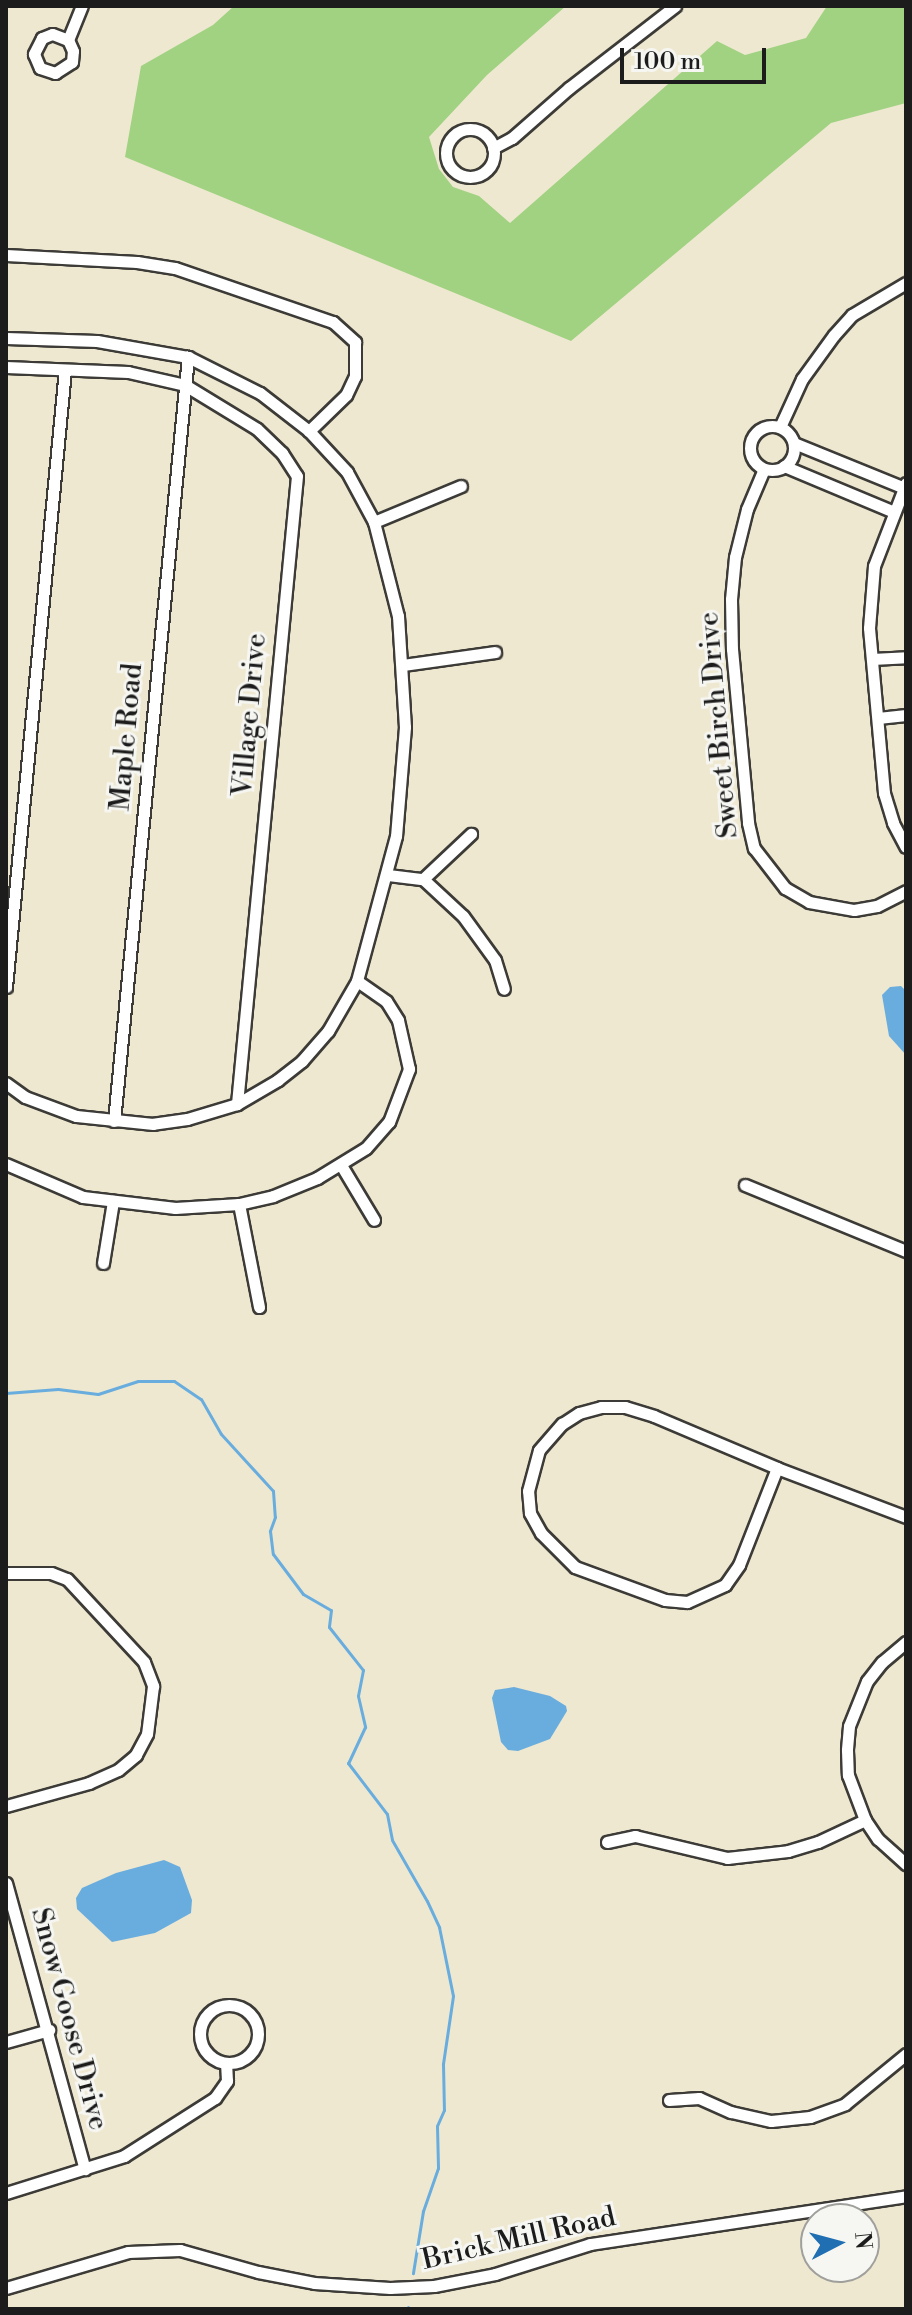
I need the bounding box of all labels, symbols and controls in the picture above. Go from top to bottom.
scale bar [624,32,770,82]
text: 100 m [634,47,701,77]
street label: Sweet Birch Drive [692,610,746,840]
street label: Village Drive [226,632,274,798]
street label: Maple Road [104,662,150,812]
street label: Snow Goose Drive [23,1904,115,2134]
street label: Brick Mill Road [419,2200,619,2278]
north arrow [800,2203,880,2283]
text: N [848,2231,877,2251]

